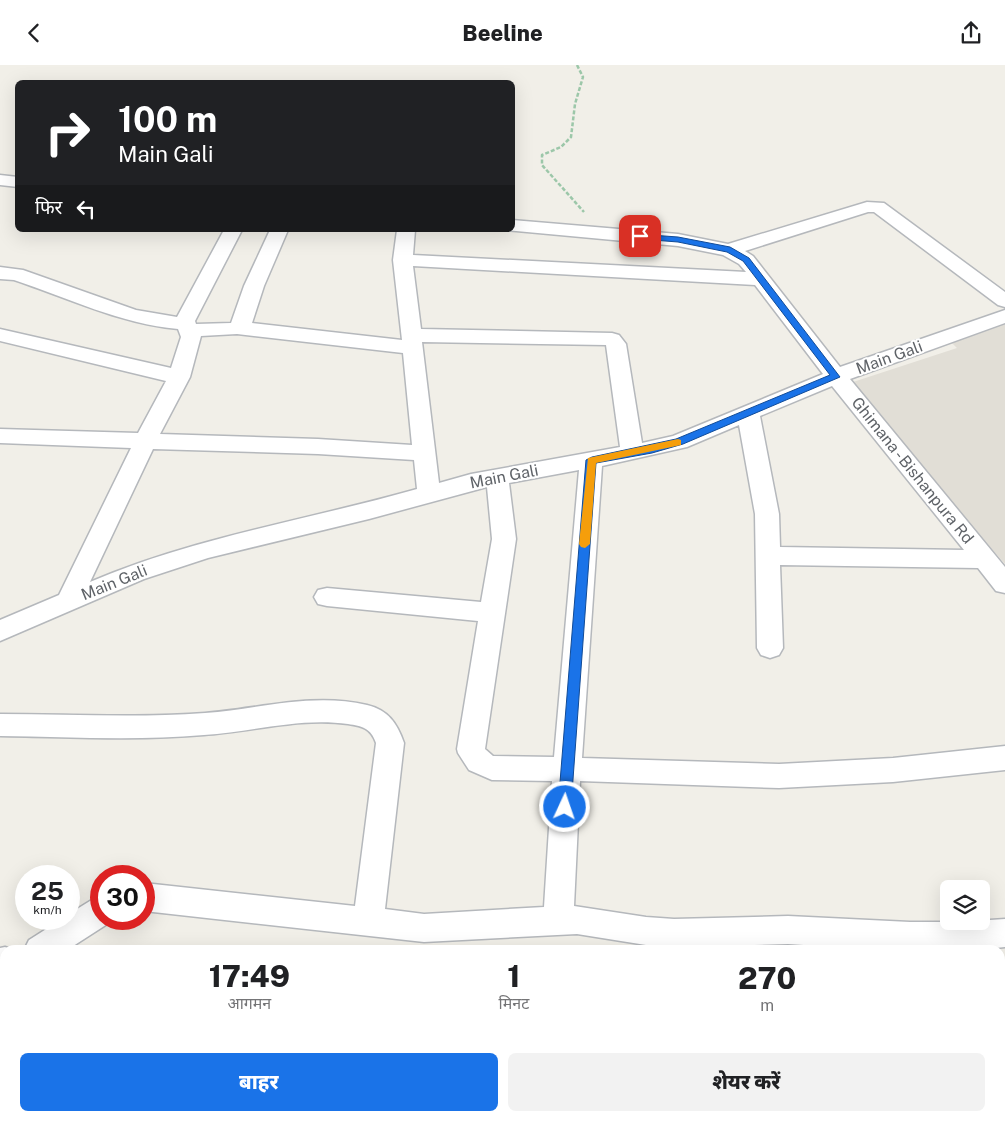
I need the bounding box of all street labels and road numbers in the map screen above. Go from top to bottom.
street label: Main Gali [853,337,925,378]
street label: Ghimana - Bishanpura Rd [848,393,978,547]
street label: Main Gali [468,461,540,492]
street label: Main Gali [78,561,150,604]

